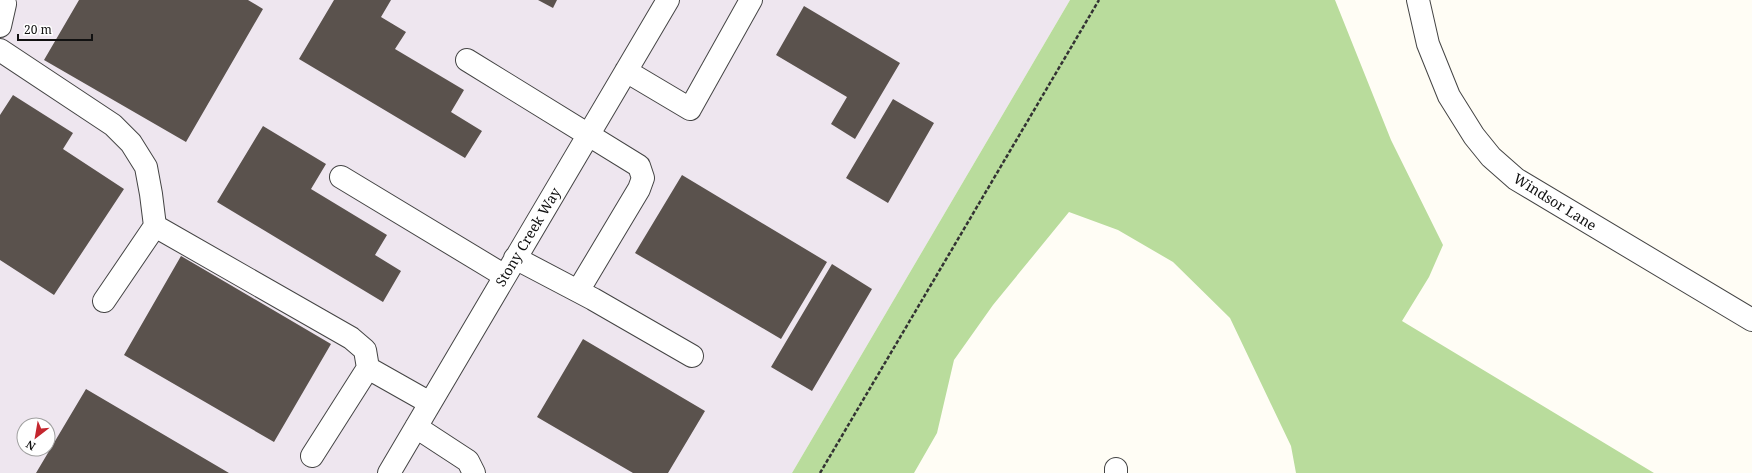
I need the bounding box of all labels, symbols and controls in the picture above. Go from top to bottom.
scale bar [18,16,92,42]
text: 20 m [24,21,52,38]
street label: Windsor Lane [1510,168,1600,235]
street label: Stony Creek Way [491,184,565,290]
north arrow [16,417,56,457]
text: N [23,437,38,455]

